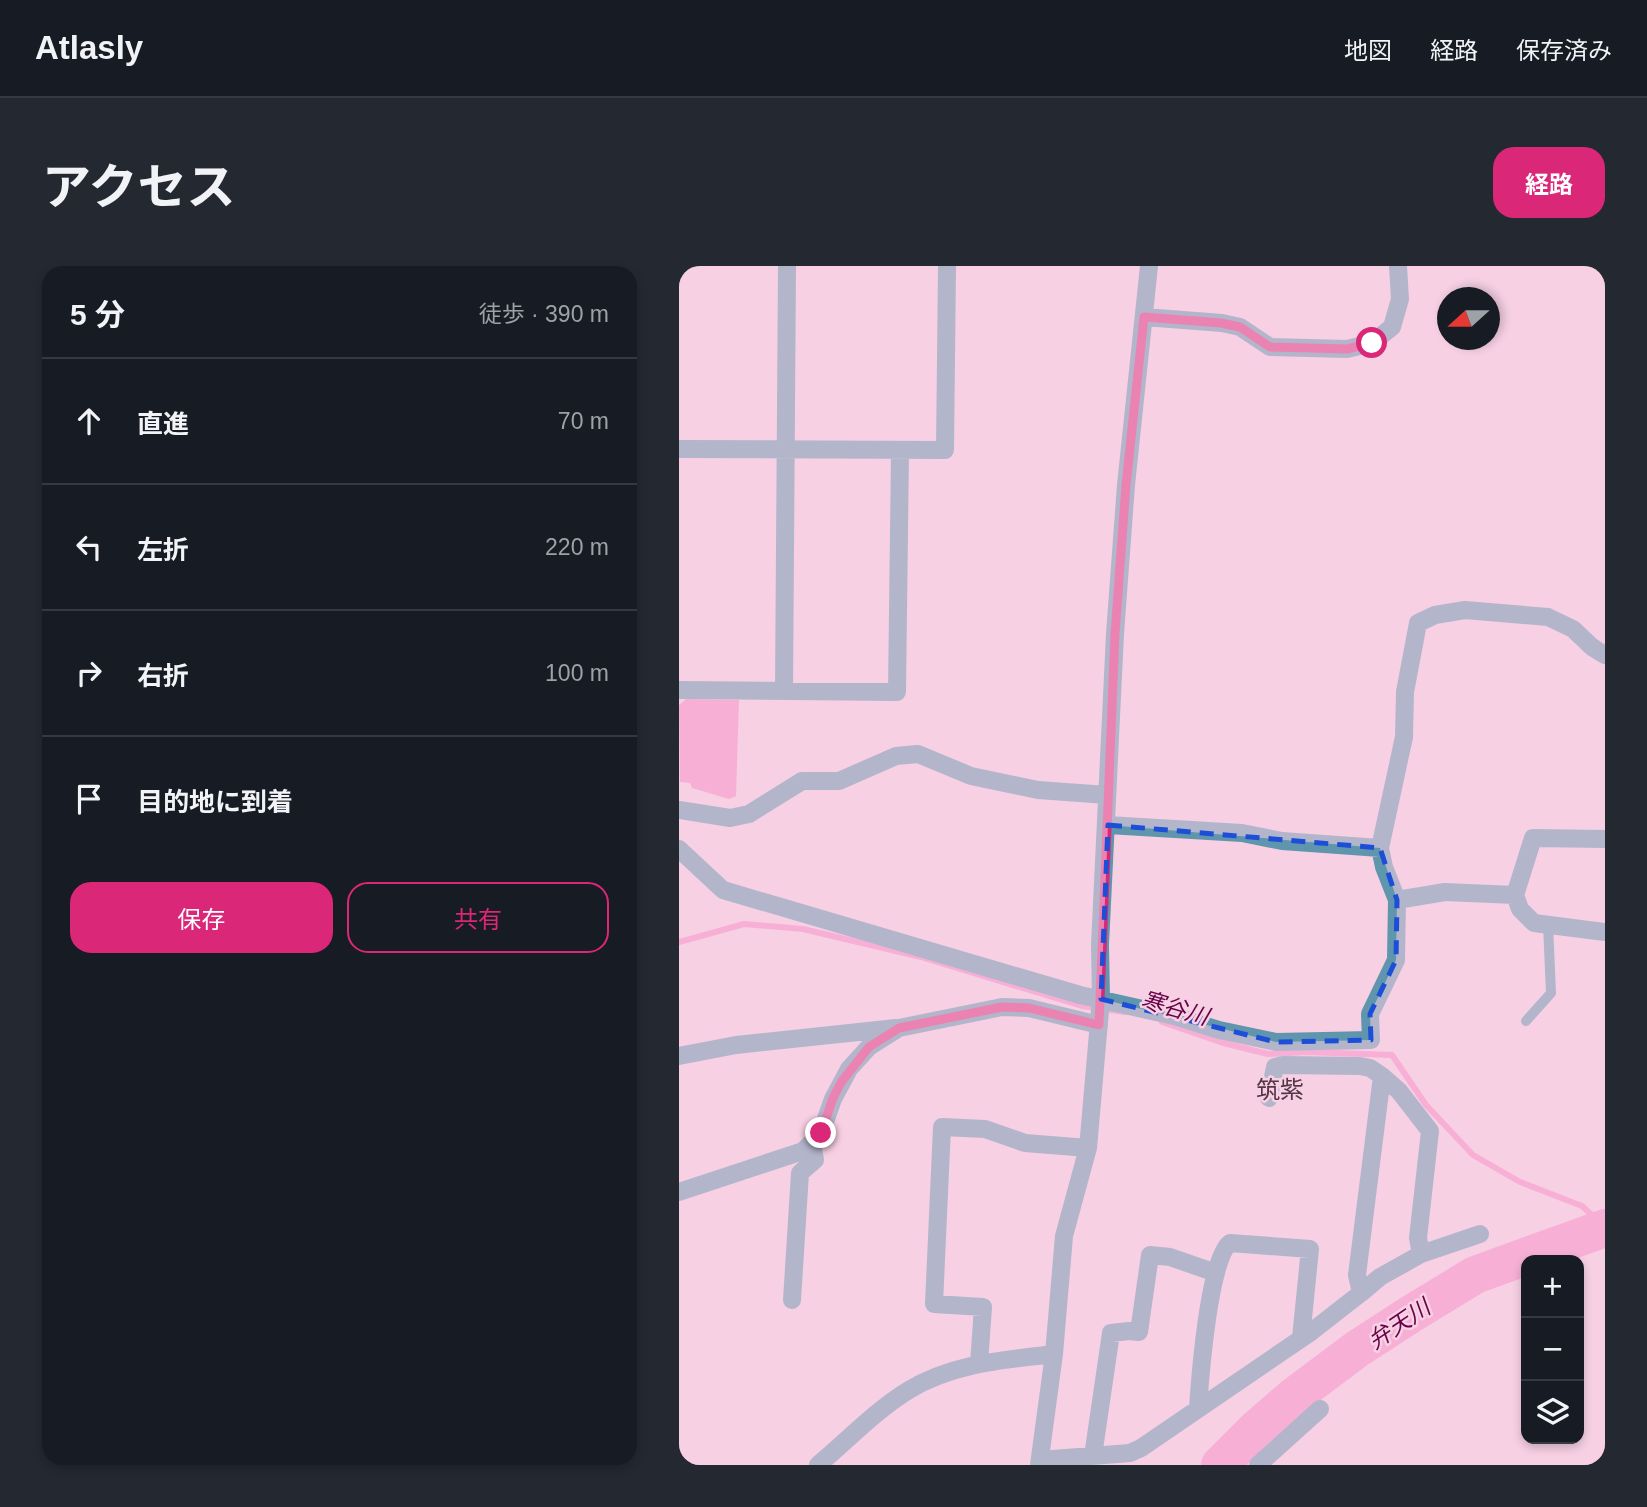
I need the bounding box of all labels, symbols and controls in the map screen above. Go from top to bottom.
text: Atlasly [35,29,143,66]
text: 地図 [1344,37,1392,64]
text: 経路 [1430,37,1478,64]
text: 保存済み [1516,37,1612,64]
button: 経路 [1493,147,1605,218]
text: アクセス [42,160,236,214]
north arrow [1437,287,1500,350]
text: 5 分 [70,298,125,331]
text: 徒歩 · 390 m [479,301,609,327]
route start [1356,327,1387,358]
icon: ahead [70,402,108,440]
text: 70 m [558,408,609,434]
text: 直進 [137,409,189,439]
icon: left [70,528,108,566]
text: 220 m [545,534,609,560]
text: 左折 [137,535,189,565]
icon: right [70,654,108,692]
text: 100 m [545,660,609,686]
text: 右折 [137,661,189,691]
icon: arrive [70,780,108,818]
text: 目的地に到着 [137,787,293,817]
button: 保存 [70,882,333,953]
button: 共有 [347,882,609,953]
water label: 寒谷川 [1138,986,1215,1031]
district label: 筑紫 [1256,1076,1304,1103]
route end [805,1117,836,1148]
map controls [1521,1255,1584,1444]
button: + [1521,1255,1584,1318]
water label: 弁天川 [1363,1292,1437,1354]
button: − [1521,1318,1584,1381]
button: layers [1521,1381,1584,1444]

